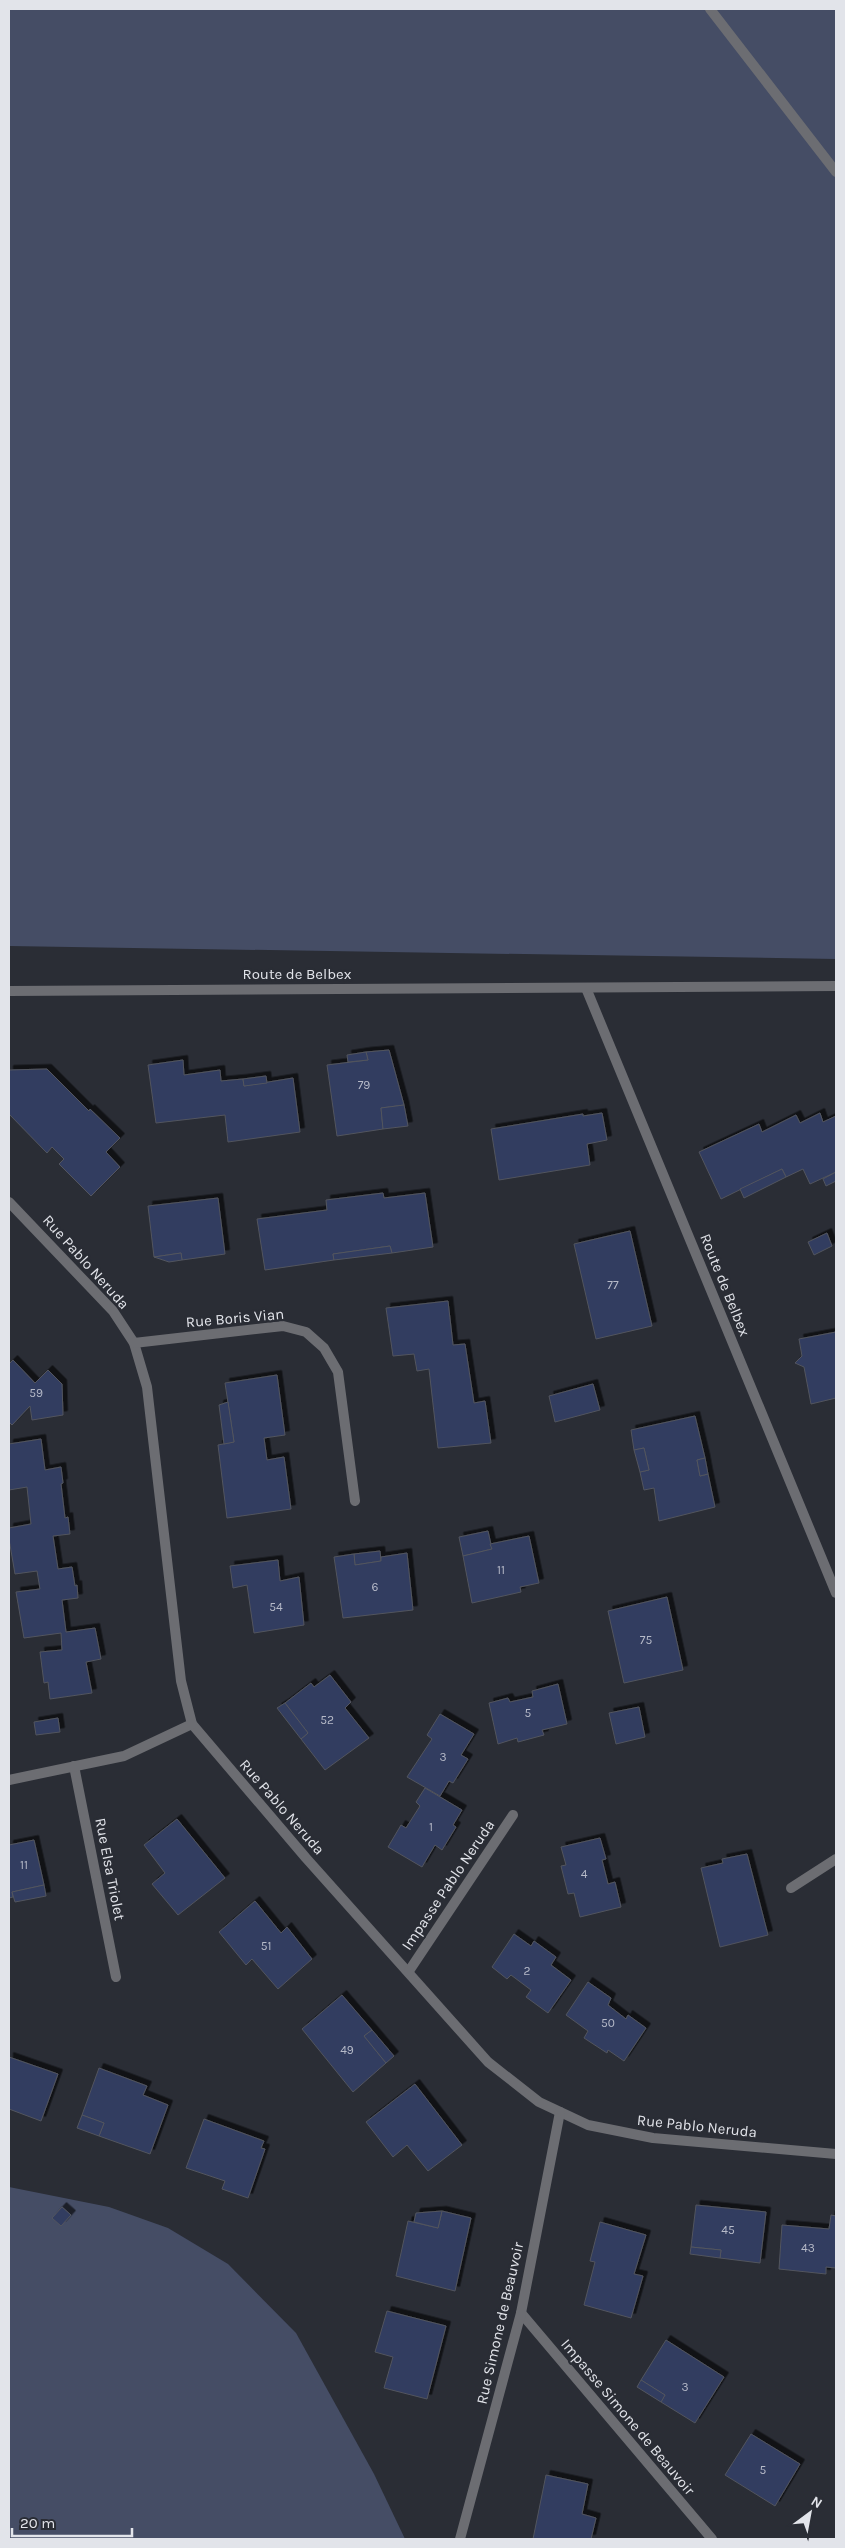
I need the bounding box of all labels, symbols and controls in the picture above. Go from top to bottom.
street label: Route de Belbex [242,965,352,983]
house number: 79 [358,1078,370,1092]
street label: Rue Pablo Neruda [39,1211,133,1313]
street label: Route de Belbex [696,1231,754,1339]
house number: 77 [607,1278,619,1292]
street label: Rue Boris Vian [185,1305,285,1331]
house number: 59 [29,1386,43,1400]
house number: 11 [497,1563,505,1577]
house number: 6 [372,1580,379,1594]
house number: 54 [269,1600,283,1614]
house number: 75 [640,1633,652,1647]
house number: 5 [525,1706,532,1720]
house number: 52 [320,1713,334,1727]
house number: 3 [439,1750,447,1764]
street label: Rue Pablo Neruda [236,1756,328,1858]
street label: Rue Elsa Triolet [91,1816,129,1922]
street label: Impasse Pablo Neruda [398,1816,498,1954]
house number: 1 [429,1820,433,1834]
house number: 11 [20,1858,28,1872]
house number: 4 [581,1867,588,1881]
house number: 51 [261,1939,271,1953]
house number: 2 [524,1964,531,1978]
house number: 50 [601,2016,615,2030]
house number: 49 [340,2043,354,2057]
street label: Rue Pablo Neruda [636,2111,758,2141]
house number: 45 [721,2223,735,2237]
street label: Rue Simone de Beauvoir [473,2240,528,2406]
house number: 43 [801,2241,815,2255]
street label: Impasse Simone de Beauvoir [557,2335,699,2499]
house number: 3 [681,2380,689,2394]
house number: 5 [760,2463,767,2477]
north arrow [785,2488,835,2538]
text: N [808,2493,825,2512]
scale bar [12,2506,132,2538]
text: 20 m [20,2514,55,2532]

